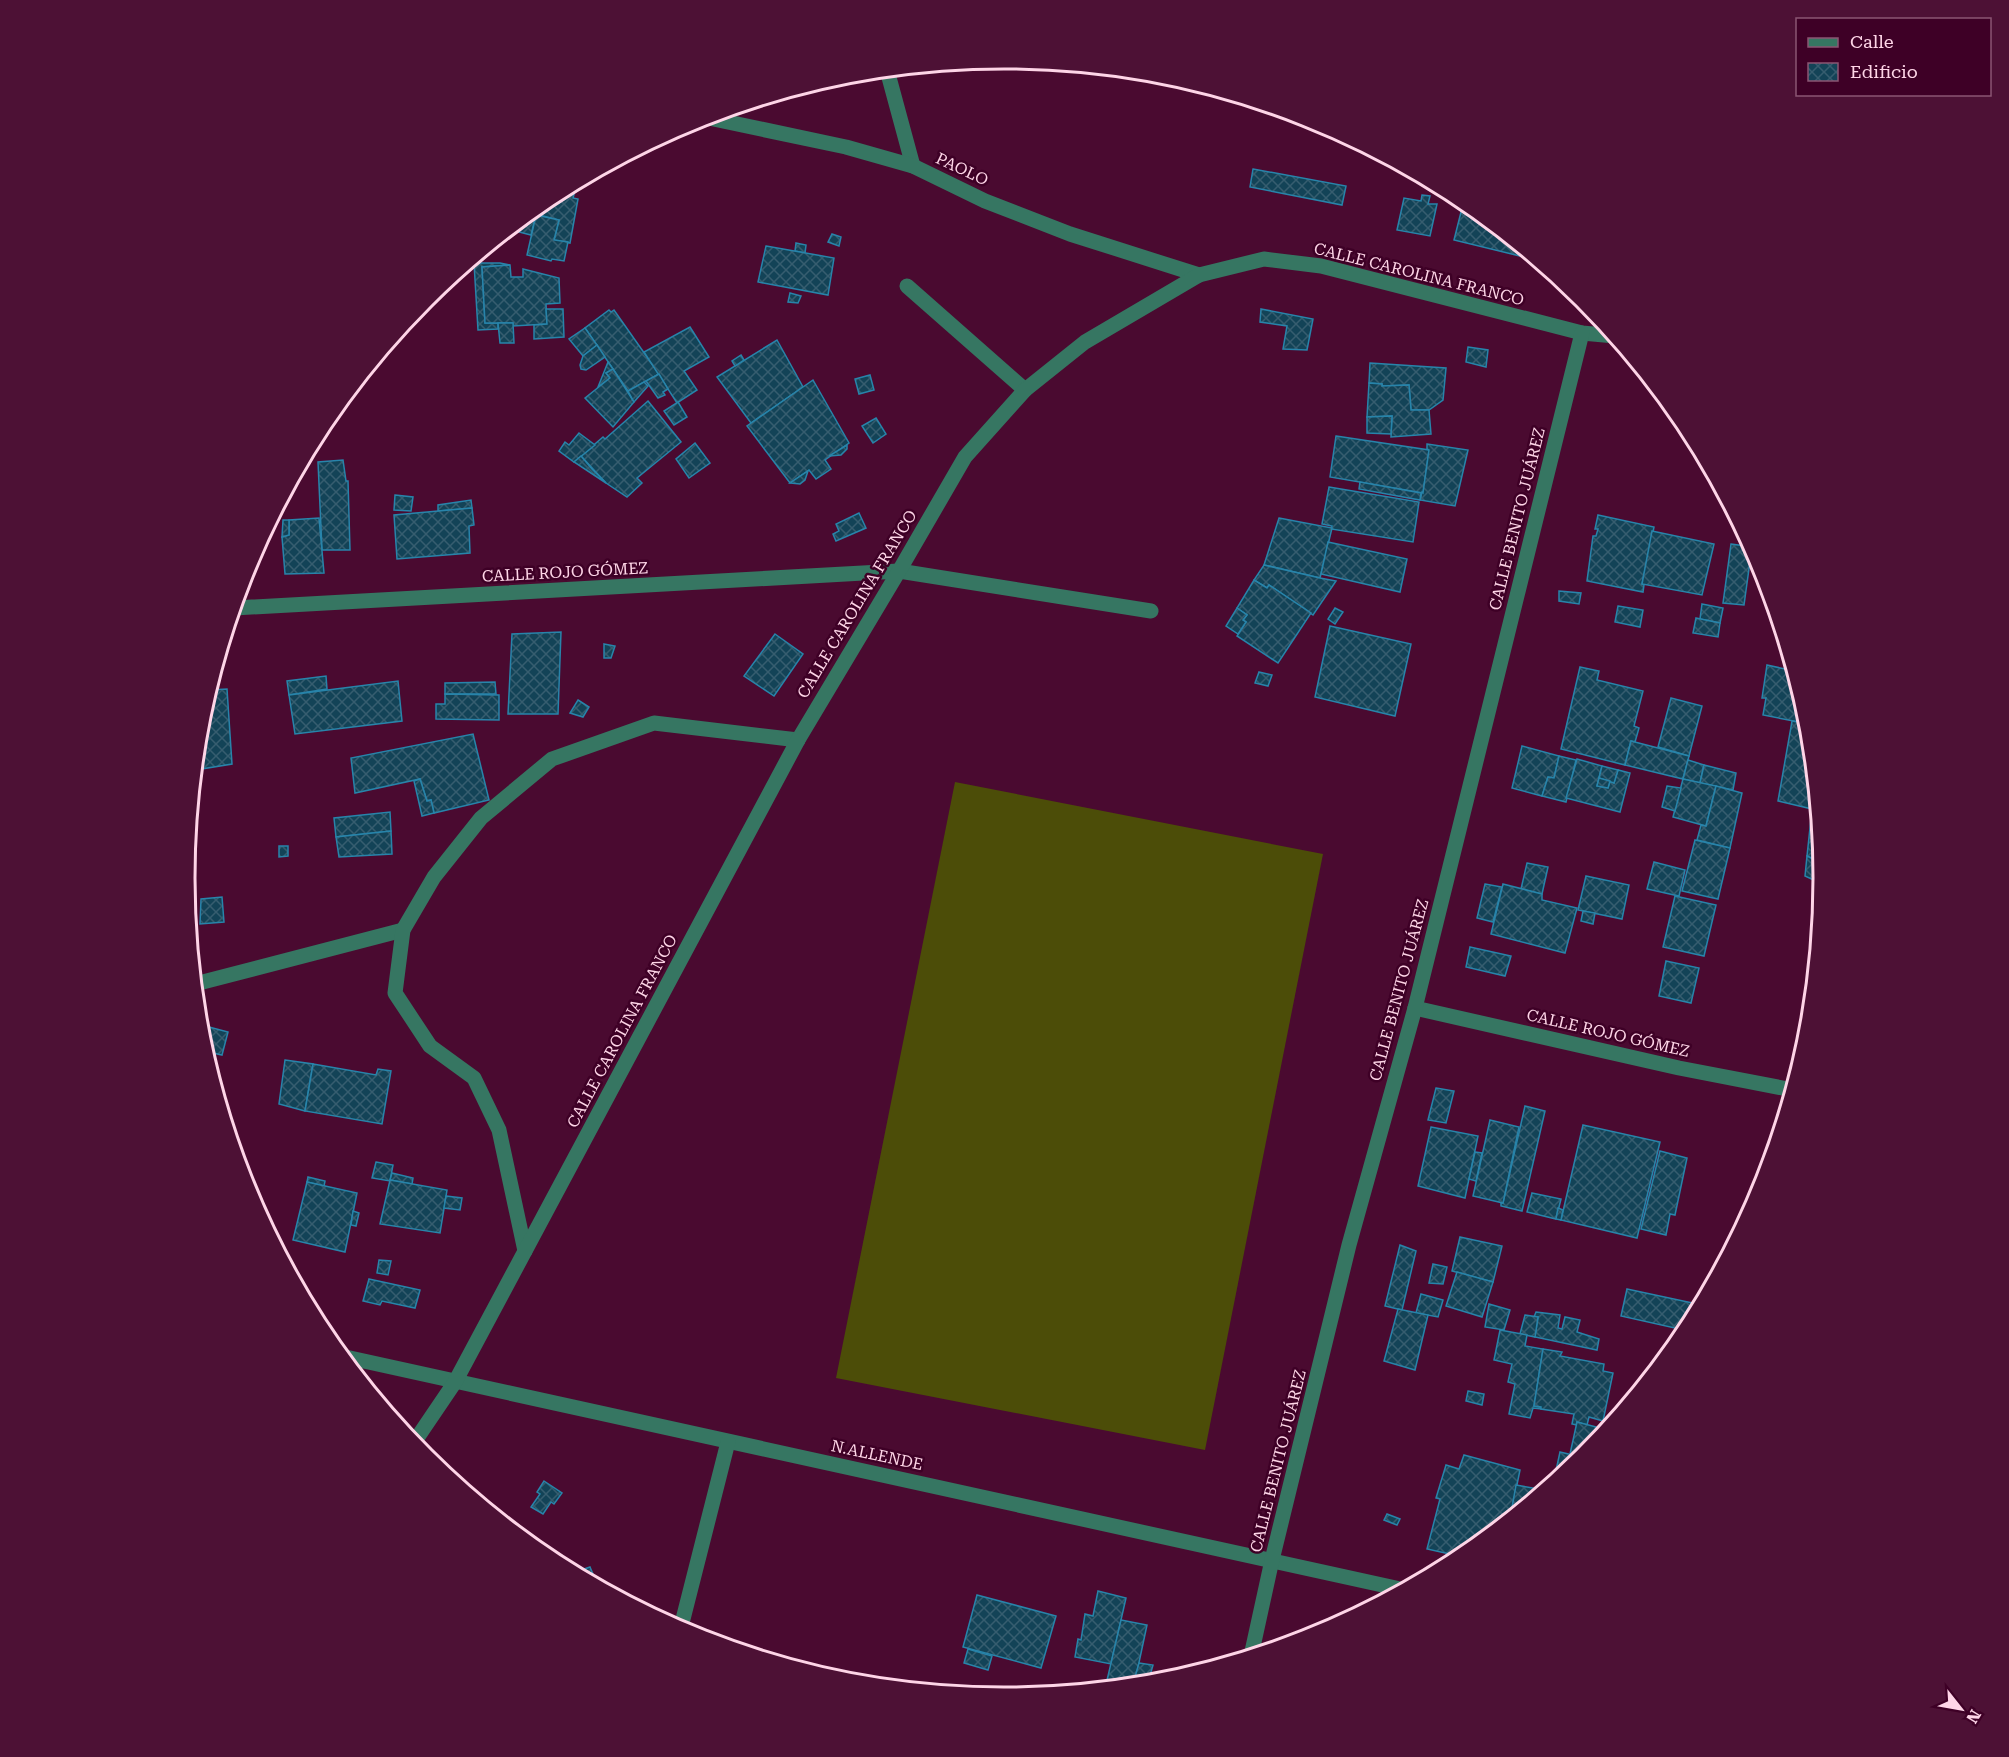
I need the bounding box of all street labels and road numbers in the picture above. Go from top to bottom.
street label: PAOLO [933,149,991,189]
street label: CALLE CAROLINA FRANCO [1312,239,1526,309]
street label: CALLE BENITO JUÁREZ [1485,426,1549,612]
street label: CALLE CAROLINA FRANCO [793,507,921,701]
street label: CALLE ROJO GÓMEZ [481,558,649,586]
street label: CALLE BENITO JUÁREZ [1366,897,1432,1083]
street label: CALLE CAROLINA FRANCO [563,931,681,1131]
street label: CALLE ROJO GÓMEZ [1525,1005,1691,1061]
street label: CALLE BENITO JUÁREZ [1246,1368,1310,1554]
street label: N.ALLENDE [829,1436,925,1474]

